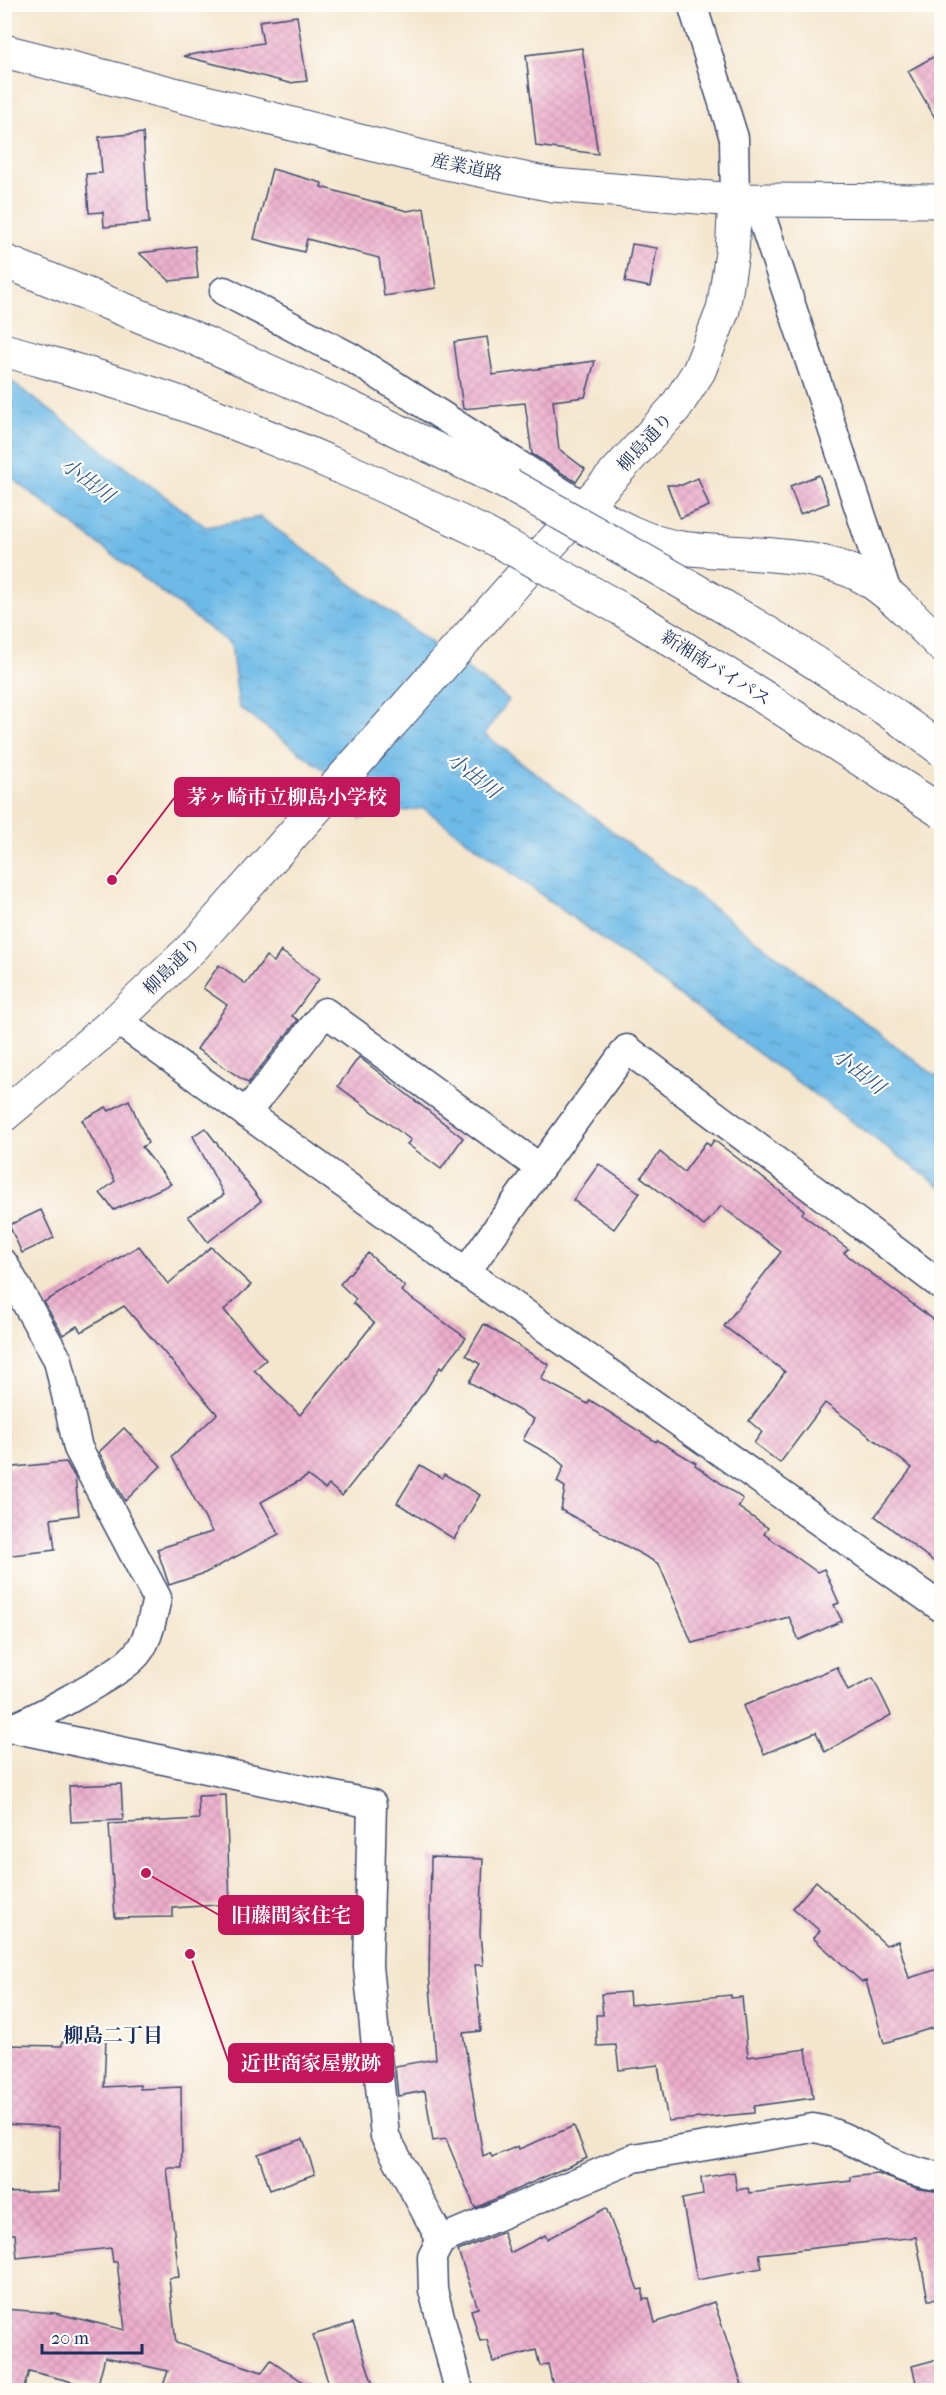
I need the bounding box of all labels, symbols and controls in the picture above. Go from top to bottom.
street label: 産業道路 [429,150,504,185]
street label: 柳島通り [613,409,677,476]
water label: 小出川 [57,453,120,509]
street label: 新湘南バイパス [657,626,775,711]
water label: 小出川 [443,748,506,804]
callout: 茅ヶ崎市立柳島小学校 [175,778,399,816]
text: 茅ヶ崎市立柳島小学校 [187,786,387,809]
street label: 柳島通り [139,933,205,999]
water label: 小出川 [828,1044,891,1100]
callout: 旧藤間家住宅 [219,1896,363,1934]
text: 旧藤間家住宅 [231,1904,351,1927]
district label: 柳島二丁目 [63,2024,163,2047]
callout: 近世商家屋敷跡 [229,2044,393,2082]
text: 近世商家屋敷跡 [241,2052,381,2075]
scale bar [42,2317,142,2355]
text: 20 m [51,2328,89,2349]

